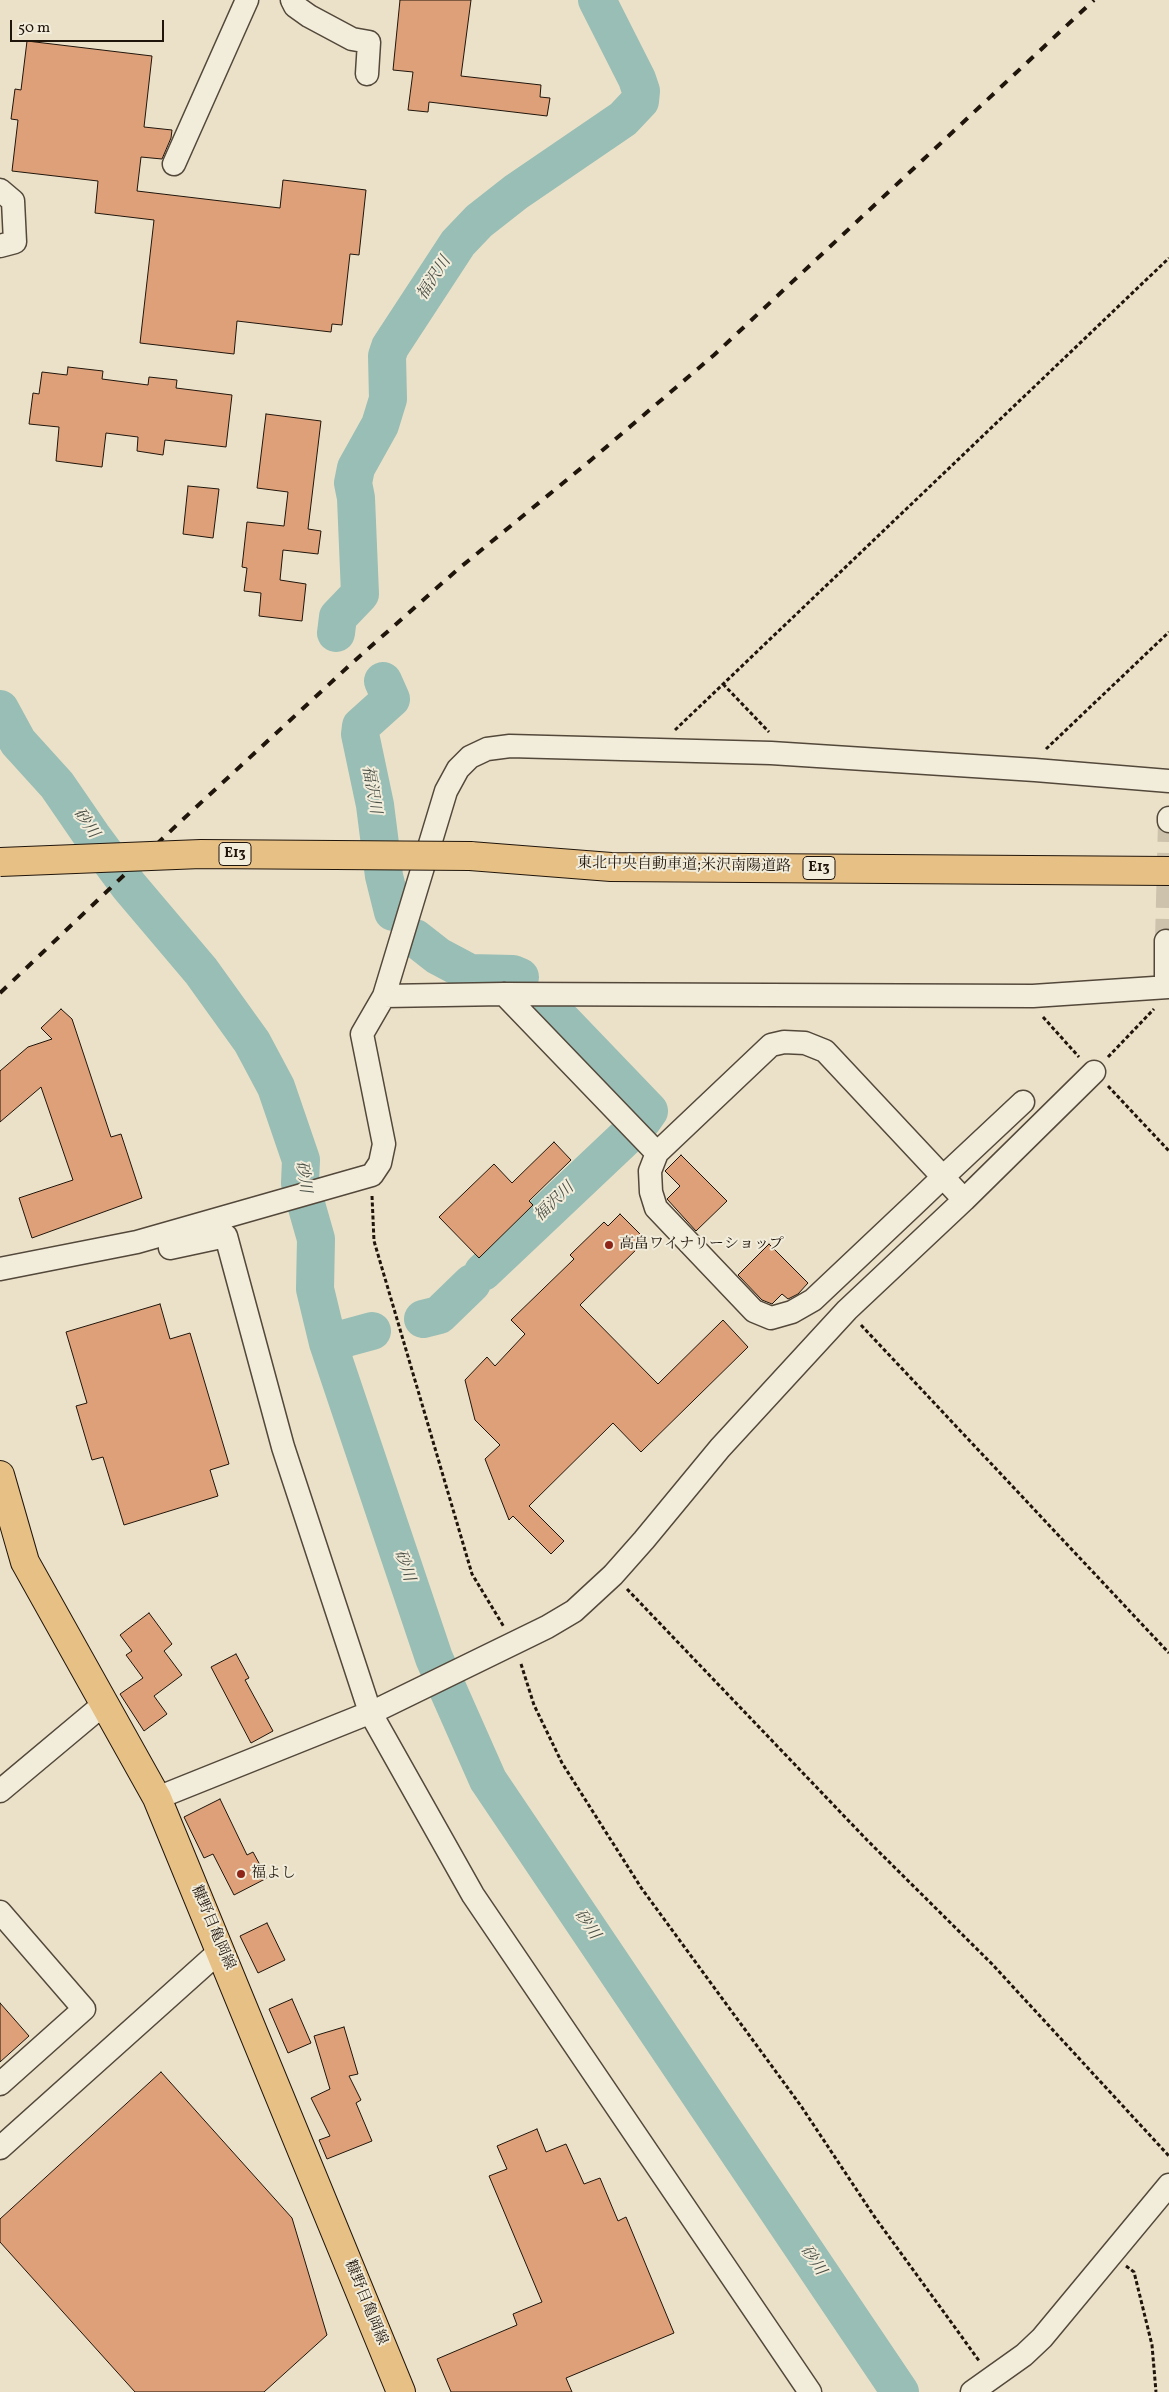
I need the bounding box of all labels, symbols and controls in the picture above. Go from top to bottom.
scale bar [12,10,166,42]
text: 50 m [18,18,50,39]
water label: 福沢川 [414,254,456,304]
water label: 福沢川 [356,765,384,815]
water label: 砂川 [68,805,102,843]
road number: E13 [219,842,251,866]
street label: 東北中央自動車道;米沢南陽道路 [577,855,791,877]
road number: E13 [803,856,835,880]
water label: 砂川 [290,1160,314,1194]
water label: 福沢川 [531,1179,579,1227]
place label: 高畠ワイナリーショップ [619,1236,784,1254]
marker: 高畠ワイナリーショップ [603,1239,615,1251]
water label: 砂川 [389,1548,417,1584]
place label: 福よし [251,1865,296,1883]
marker: 福よし [235,1868,247,1880]
street label: 糠野目亀岡線 [186,1883,238,1973]
water label: 砂川 [569,1906,603,1944]
water label: 砂川 [795,2242,829,2280]
street label: 糠野目亀岡線 [340,2258,390,2348]

